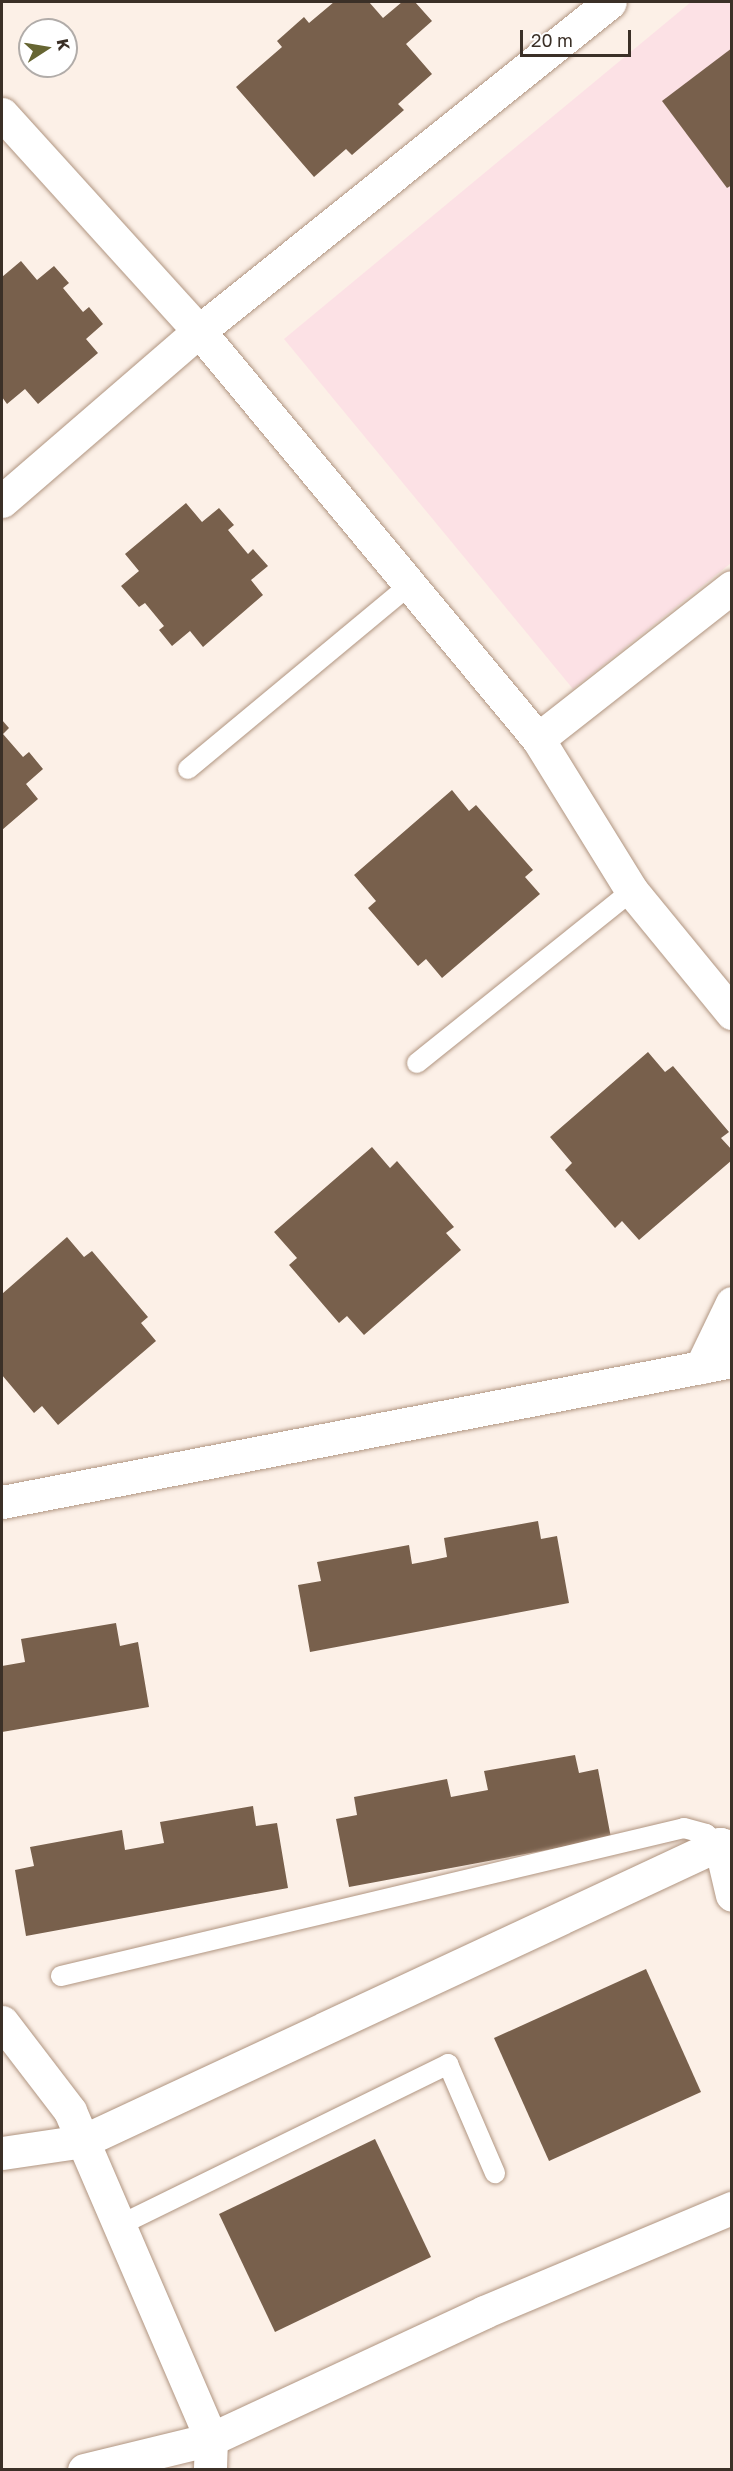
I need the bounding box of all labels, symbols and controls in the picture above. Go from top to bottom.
north arrow [18,18,78,78]
scale bar [523,18,634,56]
text: 20 m [531,29,573,51]
text: K [53,37,75,52]

